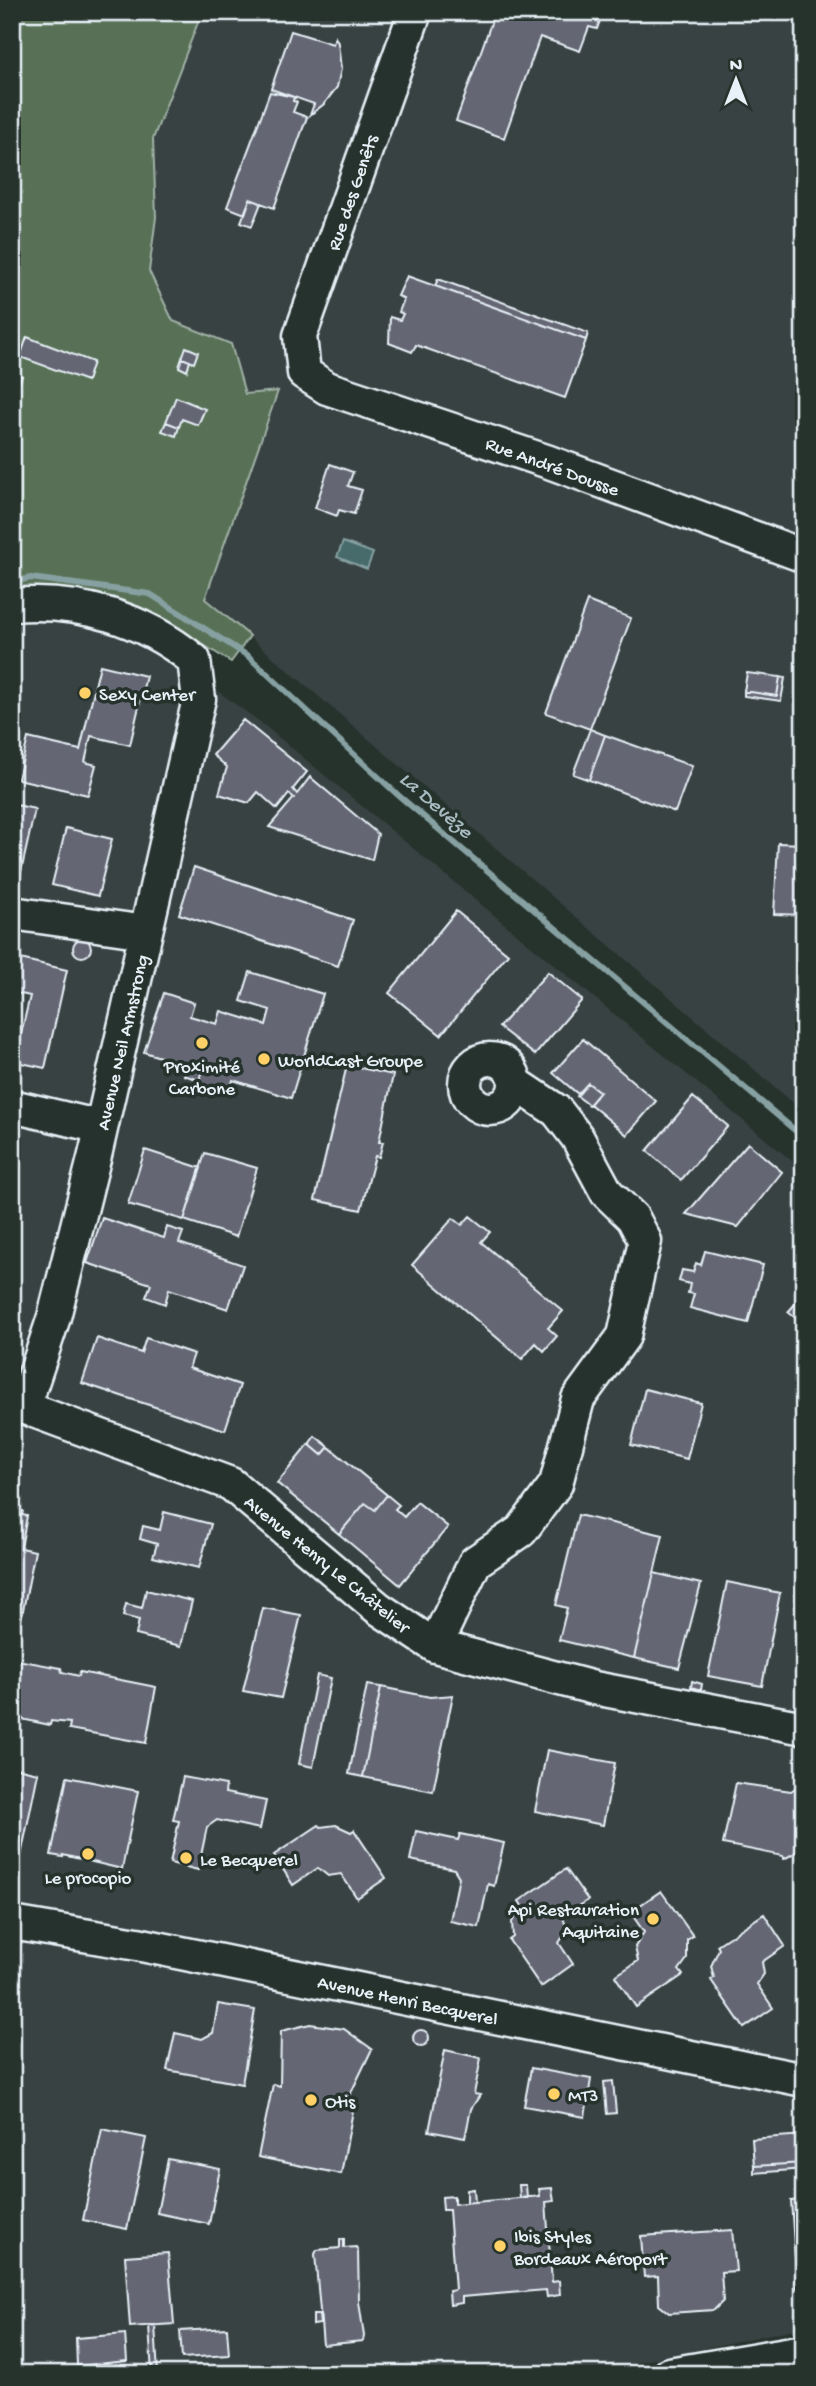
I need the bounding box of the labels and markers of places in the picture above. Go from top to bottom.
marker: Sexy Center [77,685,93,701]
place label: Sexy Center [99,685,197,708]
marker: Proximité Carbone [194,1035,210,1051]
marker: WorldCast Groupe [256,1051,272,1067]
place label: WorldCast Groupe [278,1051,423,1074]
place label: Proximité Carbone [163,1057,240,1102]
marker: Le procopio [80,1846,96,1862]
marker: Le Becquerel [178,1850,194,1866]
place label: Le Becquerel [200,1850,298,1873]
place label: Le procopio [45,1868,132,1891]
place label: Api Restauration Aquitaine [508,1900,639,1945]
marker: Api Restauration Aquitaine [645,1911,661,1927]
marker: MT3 [546,2086,562,2102]
place label: MT3 [568,2086,598,2109]
marker: Otis [303,2092,319,2108]
place label: Otis [325,2092,356,2115]
place label: Ibis Styles Bordeaux Aéroport [513,2227,669,2272]
marker: Ibis Styles Bordeaux Aéroport [492,2238,508,2254]

